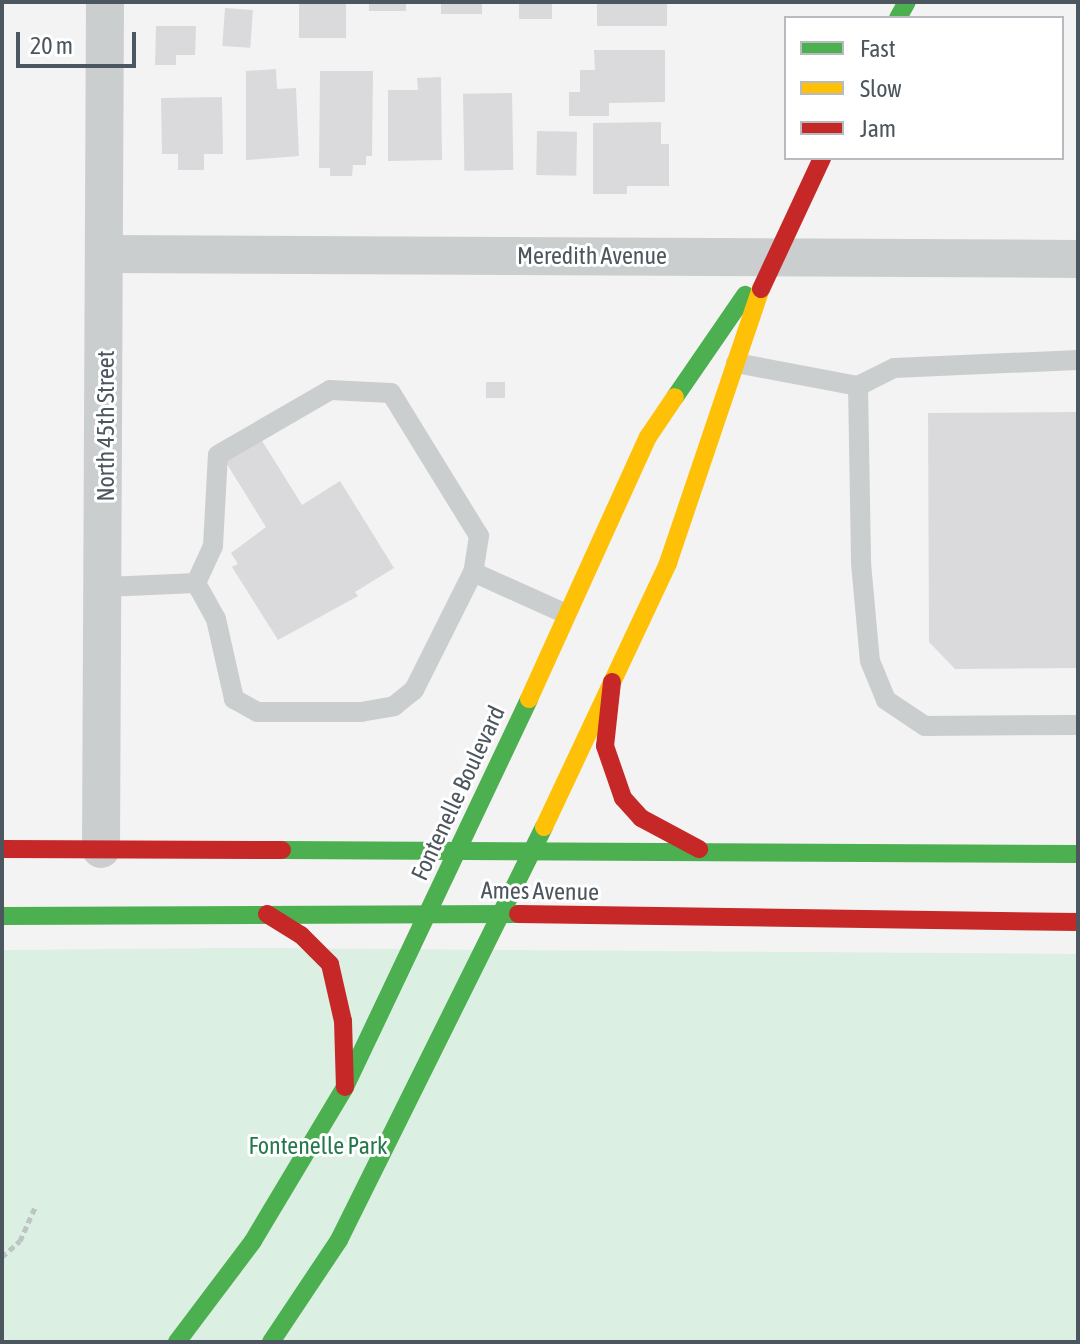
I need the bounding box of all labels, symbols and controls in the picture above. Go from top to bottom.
scale bar [20,16,140,66]
legend [784,16,1064,160]
text: 20 m [30,32,73,59]
text: Fast [860,35,896,62]
text: Slow [860,75,902,102]
text: Jam [860,115,896,142]
street label: Meredith Avenue [517,242,667,270]
street label: North 45th Street [92,350,120,502]
street label: Fontenelle Boulevard [405,701,511,885]
street label: Ames Avenue [481,876,599,906]
park label: Fontenelle Park [249,1132,387,1160]

